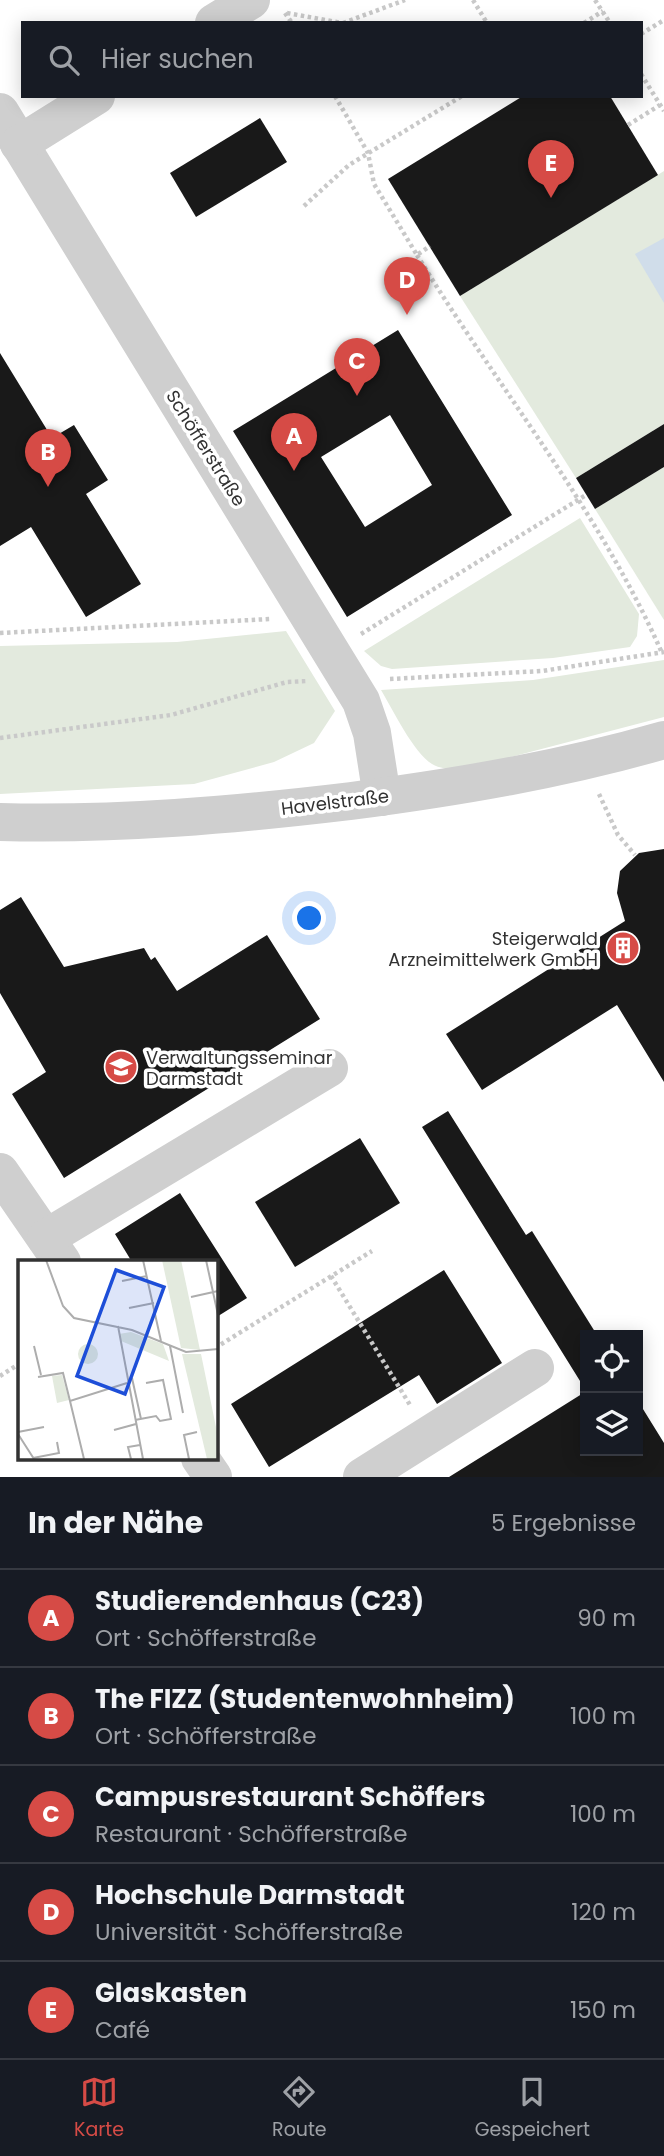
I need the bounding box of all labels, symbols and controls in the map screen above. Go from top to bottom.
search box [21,21,643,98]
icon: search [45,41,83,79]
text: Hier suchen [101,41,254,77]
pin: E [528,140,574,198]
pin: D [384,257,430,315]
pin: C [334,338,380,396]
street label: Schöfferstraße [160,385,252,511]
pin: A [271,413,317,471]
pin: B [25,429,71,487]
street label: Havelstraße [280,783,390,821]
your location [292,901,326,935]
place label: Steigerwald Arzneimittelwerk GmbH [388,926,598,972]
building icon: Steigerwald Arzneimittelwerk GmbH [604,929,642,967]
place label: Verwaltungsseminar Darmstadt [146,1045,333,1091]
school or university icon: Verwaltungsseminar Darmstadt [102,1048,140,1086]
inset map [18,1260,217,1460]
map controls [580,1330,643,1456]
button: locate [580,1330,643,1393]
button: layers [580,1393,643,1456]
text: In der Nähe [28,1501,203,1544]
text: 5 Ergebnisse [491,1507,636,1539]
text: Studierendenhaus (C23) [95,1583,424,1619]
text: A [43,1602,59,1634]
text: 90 m [577,1602,636,1634]
text: Ort · Schöfferstraße [95,1622,317,1654]
text: The FIZZ (Studentenwohnheim) [95,1681,515,1717]
text: B [43,1700,59,1732]
text: 100 m [570,1700,636,1732]
text: Ort · Schöfferstraße [95,1720,317,1752]
text: Campusrestaurant Schöffers [95,1779,486,1815]
text: C [42,1798,60,1830]
text: 100 m [570,1798,636,1830]
text: Restaurant · Schöfferstraße [95,1818,408,1850]
text: Hochschule Darmstadt [95,1877,404,1913]
text: D [43,1896,59,1928]
text: 120 m [571,1896,636,1928]
text: Universität · Schöfferstraße [95,1916,403,1948]
text: Glaskasten [95,1975,247,2011]
text: E [45,1994,57,2026]
text: 150 m [570,1994,636,2026]
text: Café [95,2014,150,2046]
tab: Karte [74,2073,124,2144]
tab: Route [272,2073,327,2144]
tab: Gespeichert [475,2073,590,2144]

